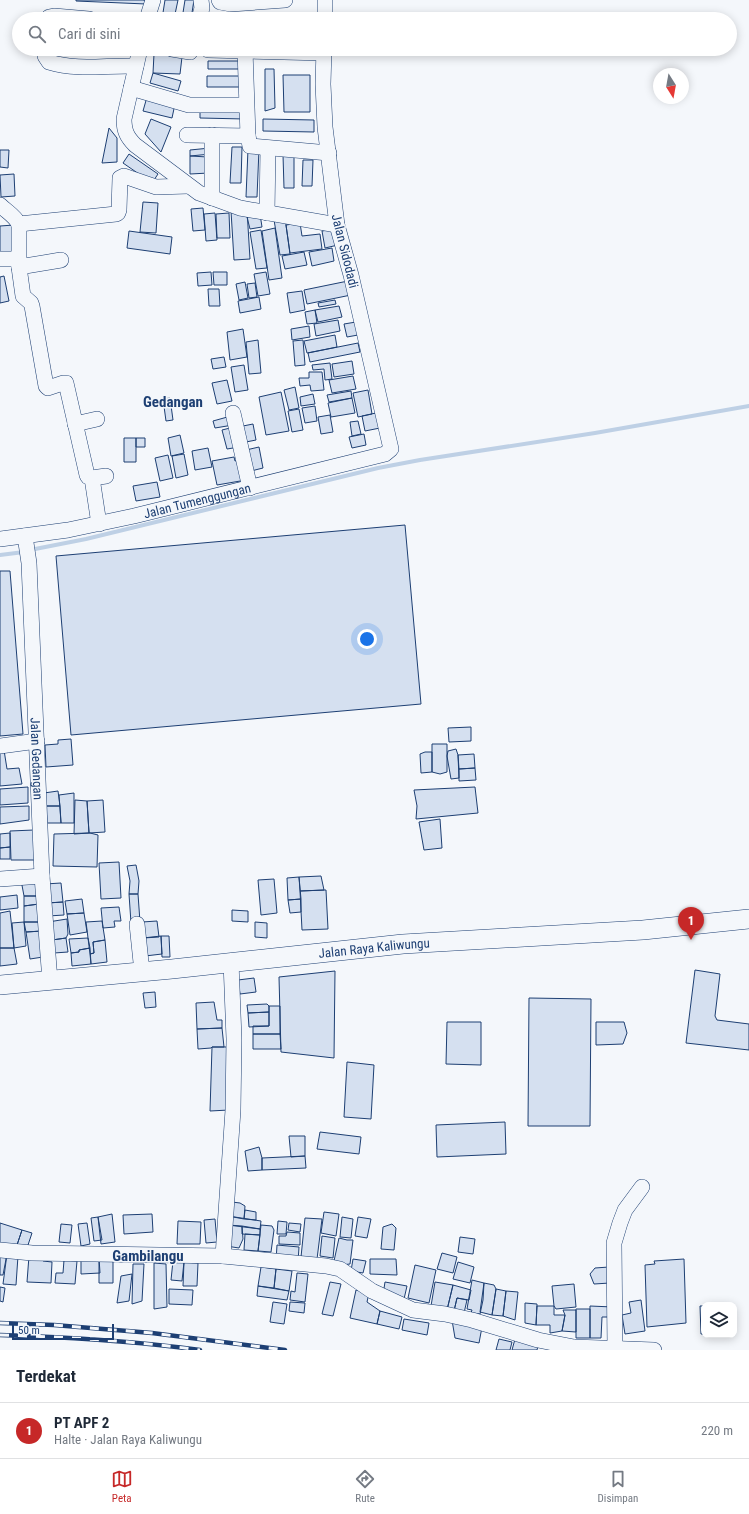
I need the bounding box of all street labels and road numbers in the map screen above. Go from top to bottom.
street label: Jalan Sidodadi [329,212,361,290]
street label: Jalan Tumenggungan [142,480,252,521]
street label: Jalan Gedangan [28,717,46,800]
street label: Jalan Raya Kaliwungu [318,935,430,961]

